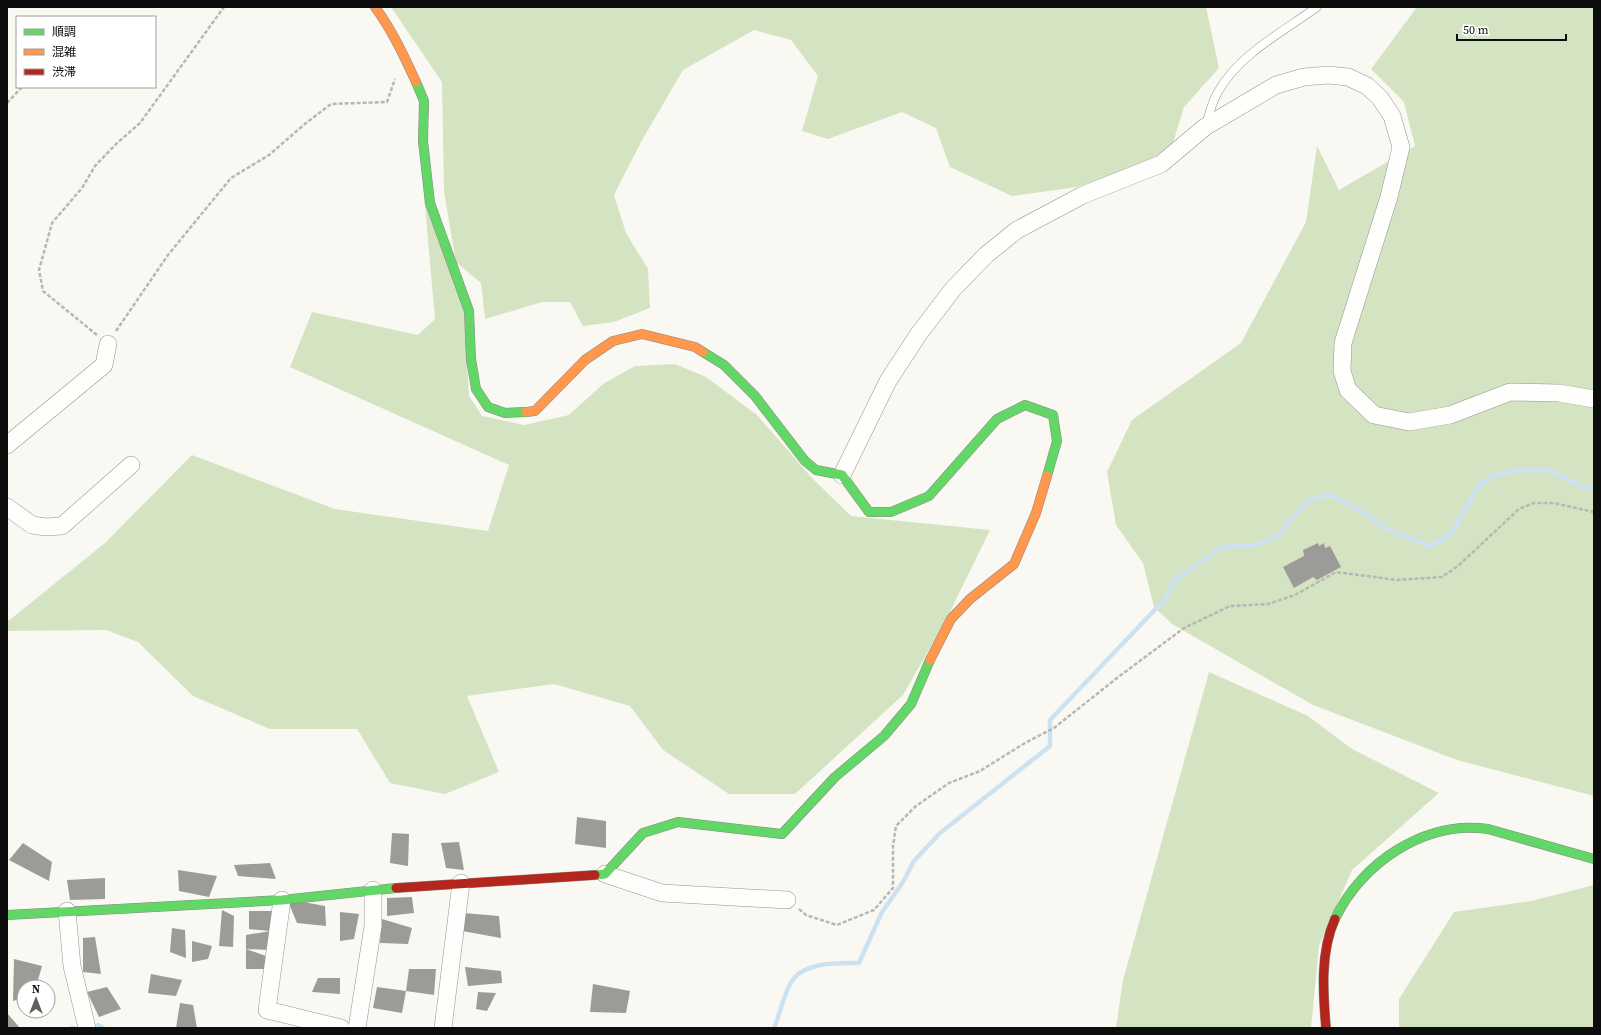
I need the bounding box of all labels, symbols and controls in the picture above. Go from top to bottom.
legend [16,16,156,88]
scale bar [1457,16,1566,42]
text: 50 m [1463,22,1489,38]
text: 順調 [52,24,76,40]
text: 混雑 [52,44,76,60]
text: 渋滞 [52,64,76,80]
north arrow [16,979,56,1019]
text: N [32,982,40,997]

